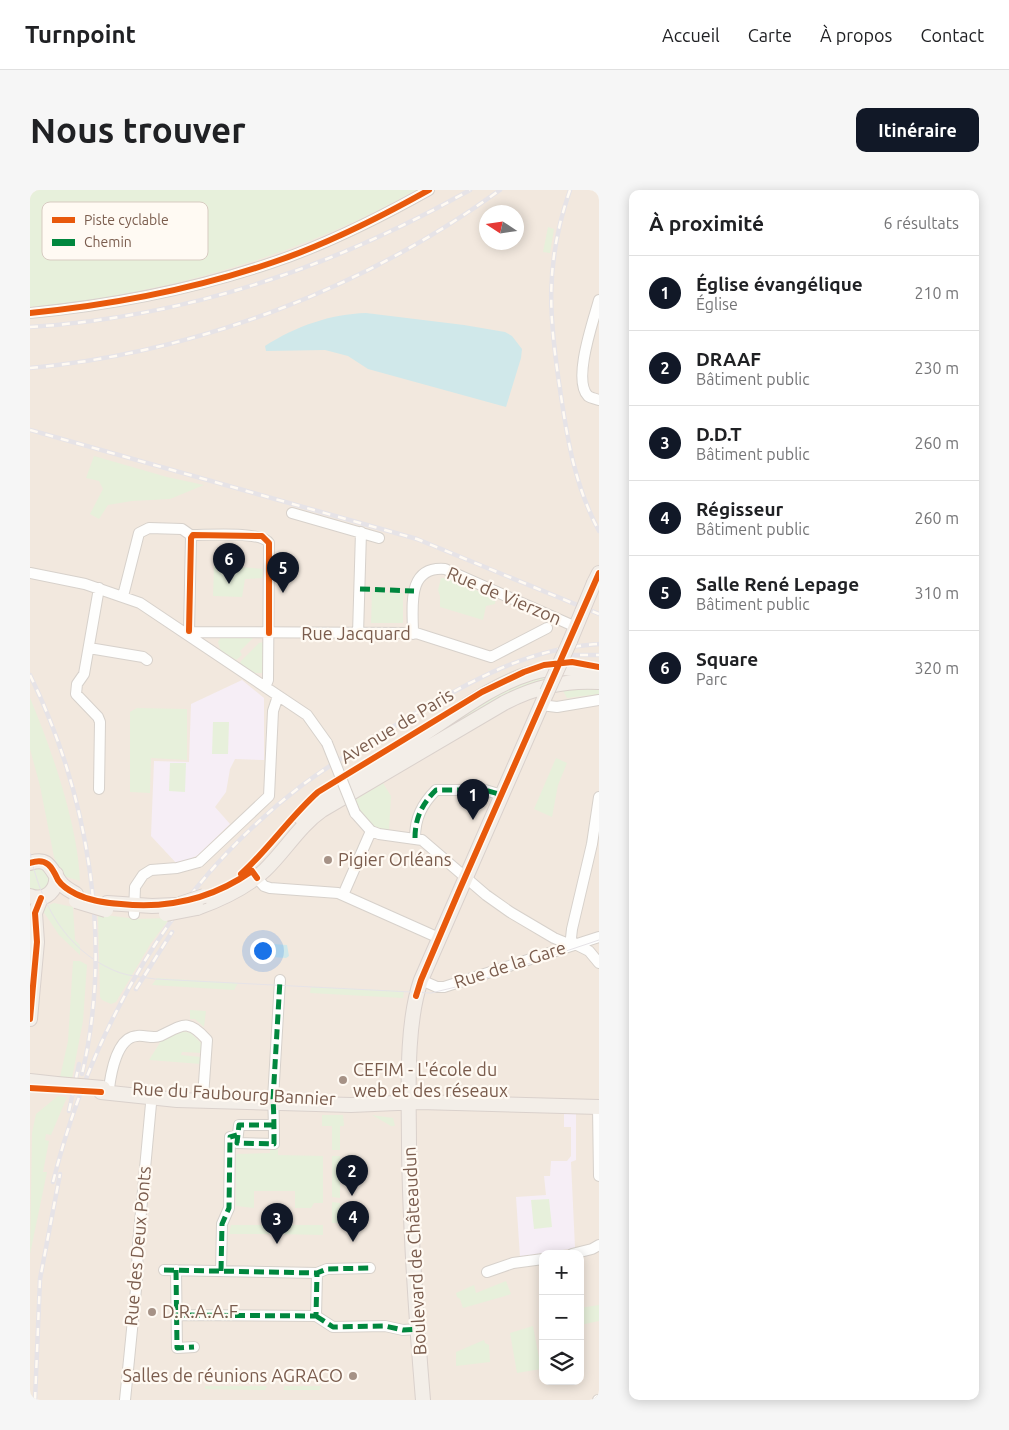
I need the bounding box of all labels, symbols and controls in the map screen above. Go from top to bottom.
text: Turnpoint [25,21,136,48]
text: Accueil [662,25,720,45]
text: Carte [748,25,792,45]
text: À propos [820,25,892,45]
text: Contact [920,25,984,45]
button: Itinéraire [856,108,979,152]
text: Nous trouver [30,110,246,150]
legend [42,202,208,260]
north arrow [479,205,524,250]
text: À proximité [649,211,764,235]
text: Piste cyclable [84,212,169,228]
text: 6 résultats [883,214,959,232]
text: Chemin [84,234,132,250]
text: Église évangélique [696,273,863,295]
text: 1 [660,284,670,302]
text: 210 m [914,284,959,302]
text: Église [696,295,738,313]
text: DRAAF [696,348,761,370]
text: 2 [660,359,670,377]
text: 230 m [914,359,959,377]
text: Bâtiment public [696,370,810,388]
text: D.D.T [696,423,742,445]
text: 3 [660,434,670,452]
text: 260 m [914,434,959,452]
text: Bâtiment public [696,445,810,463]
text: Régisseur [696,498,783,520]
text: 4 [660,509,670,527]
text: 260 m [914,509,959,527]
text: Bâtiment public [696,520,810,538]
pin: 6 [213,543,245,584]
pin: 5 [267,552,299,593]
street label: Rue de Vierzon [444,562,565,628]
text: Salle René Lepage [696,573,859,595]
text: 5 [660,584,670,602]
text: 310 m [914,584,959,602]
text: Bâtiment public [696,595,810,613]
street label: Rue Jacquard [301,623,411,643]
text: Square [696,648,758,670]
text: 6 [660,659,670,677]
text: 320 m [914,659,959,677]
text: Parc [696,670,727,688]
street label: Avenue de Paris [336,683,457,767]
pin: 1 [457,779,489,820]
place label: Pigier Orléans [338,849,452,869]
marker: Pigier Orléans [322,854,334,866]
street label: Rue de la Gare [451,937,568,992]
your location [250,938,276,964]
place label: CEFIM - L'école du web et des réseaux [353,1059,508,1100]
marker: CEFIM - L'école du web et des réseaux [337,1074,349,1086]
street label: Rue du Faubourg Bannier [132,1078,336,1108]
street label: Boulevard de Châteaudun [399,1146,429,1356]
pin: 2 [336,1155,368,1196]
street label: Rue des Deux Ponts [120,1165,154,1327]
pin: 4 [337,1201,369,1242]
pin: 3 [261,1203,293,1244]
map controls [539,1250,584,1385]
button: + [539,1250,584,1295]
button: − [539,1295,584,1340]
place label: D.R.A.A.F [162,1301,238,1321]
marker: D.R.A.A.F [146,1306,158,1318]
button: layers [539,1340,584,1385]
place label: Salles de réunions AGRACO [122,1365,343,1385]
marker: Salles de réunions AGRACO [347,1370,359,1382]

